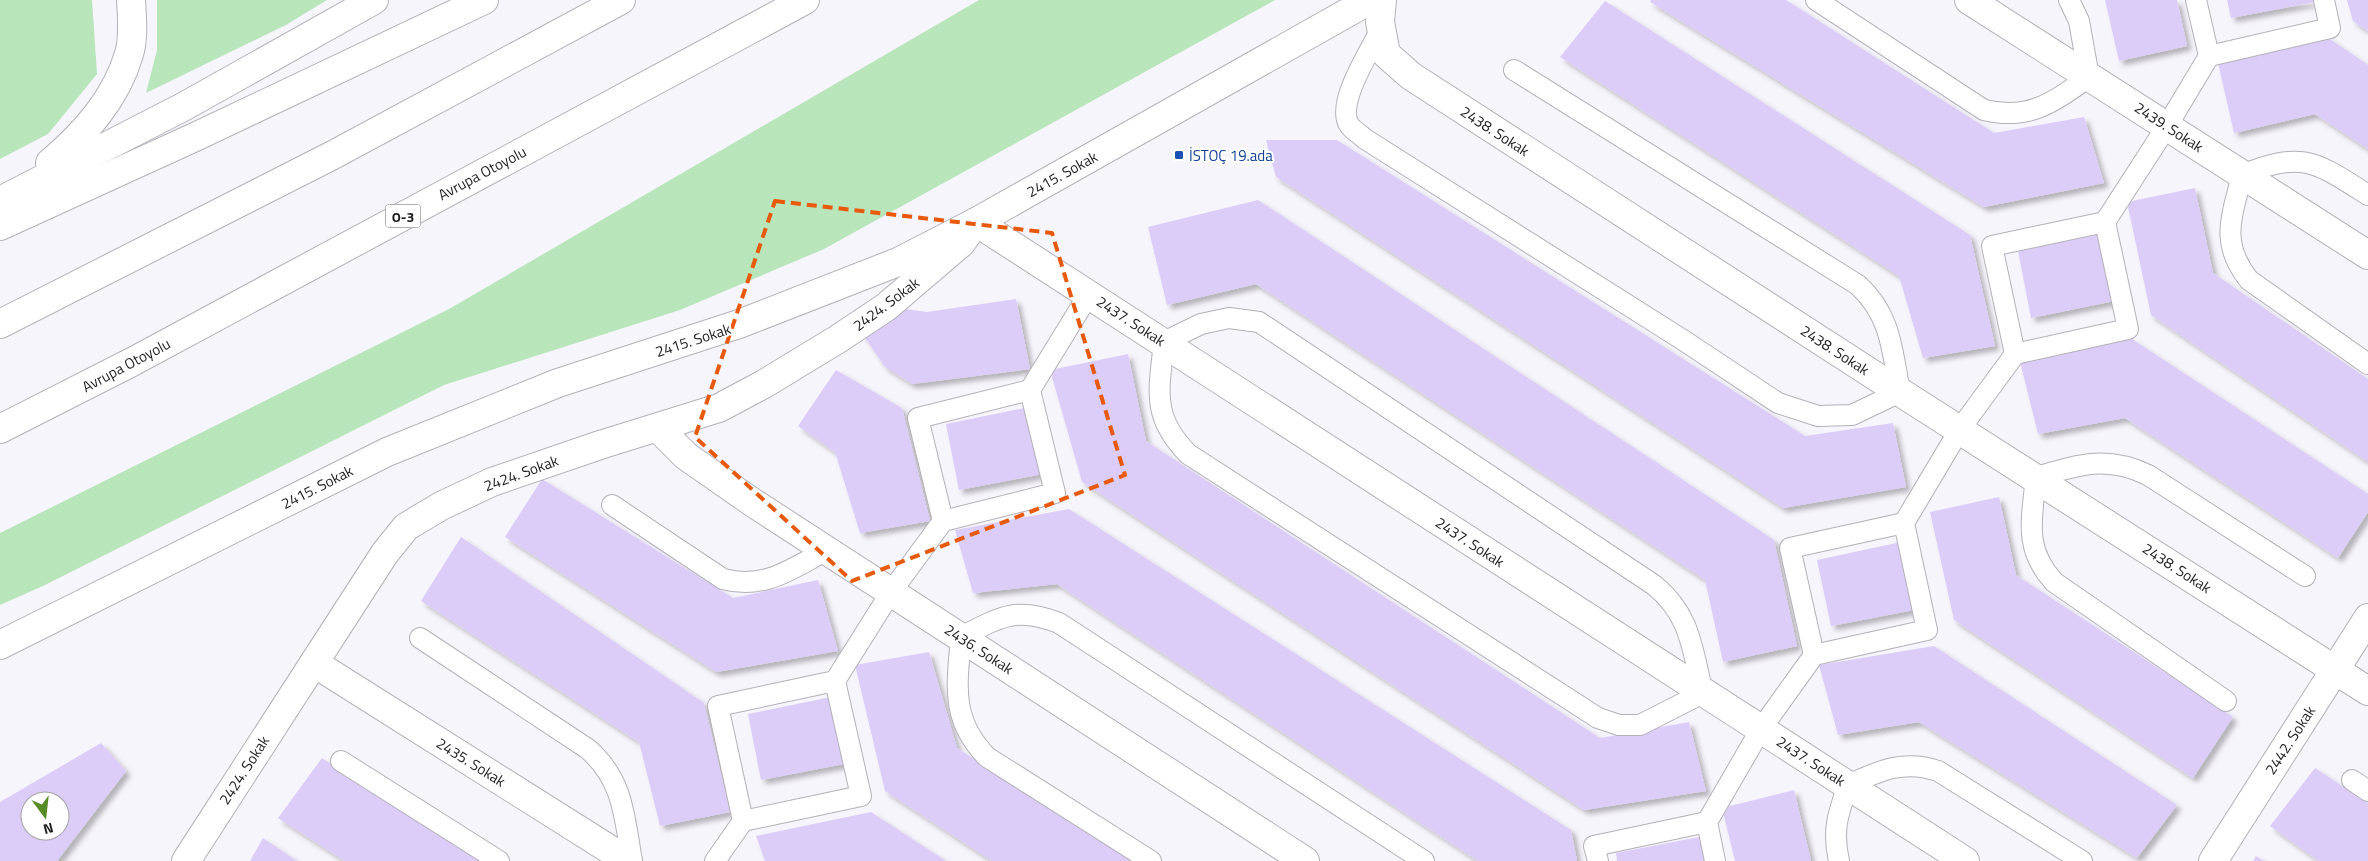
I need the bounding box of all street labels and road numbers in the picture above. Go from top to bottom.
street label: 2439. Sokak [2130,96,2208,158]
street label: 2438. Sokak [1456,100,1534,162]
street label: Avrupa Otoyolu [434,140,530,206]
street label: 2415. Sokak [1022,145,1102,203]
road number: O-3 [386,205,420,228]
street label: 2424. Sokak [848,271,924,337]
street label: 2437. Sokak [1092,290,1170,352]
street label: 2415. Sokak [652,317,734,363]
street label: 2438. Sokak [1796,319,1874,381]
street label: Avrupa Otoyolu [78,332,174,398]
street label: 2424. Sokak [480,449,562,497]
street label: 2415. Sokak [277,459,357,515]
street label: 2437. Sokak [1431,511,1509,573]
street label: 2438. Sokak [2138,537,2216,599]
street label: 2436. Sokak [940,618,1018,680]
street label: 2442. Sokak [2259,701,2321,779]
street label: 2437. Sokak [1772,730,1850,792]
street label: 2424. Sokak [213,731,275,809]
street label: 2435. Sokak [432,732,510,792]

